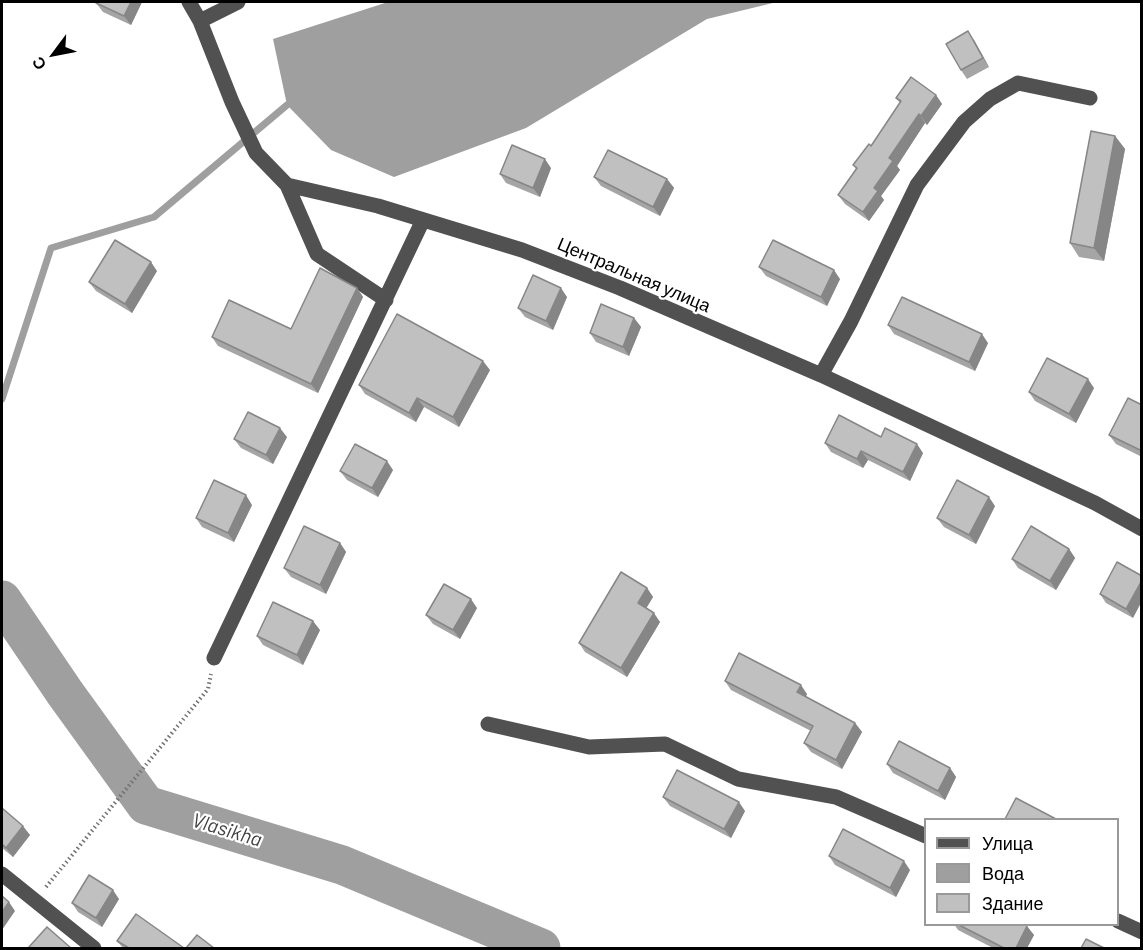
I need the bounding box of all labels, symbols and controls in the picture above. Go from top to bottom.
north arrow [24,24,84,84]
text: С [27,54,49,74]
street label: Центральная улица [554,233,714,317]
water label: Vlasikha [189,808,265,852]
legend [924,818,1119,926]
text: Улица [982,832,1033,854]
text: Вода [982,862,1024,884]
text: Здание [982,892,1043,914]

